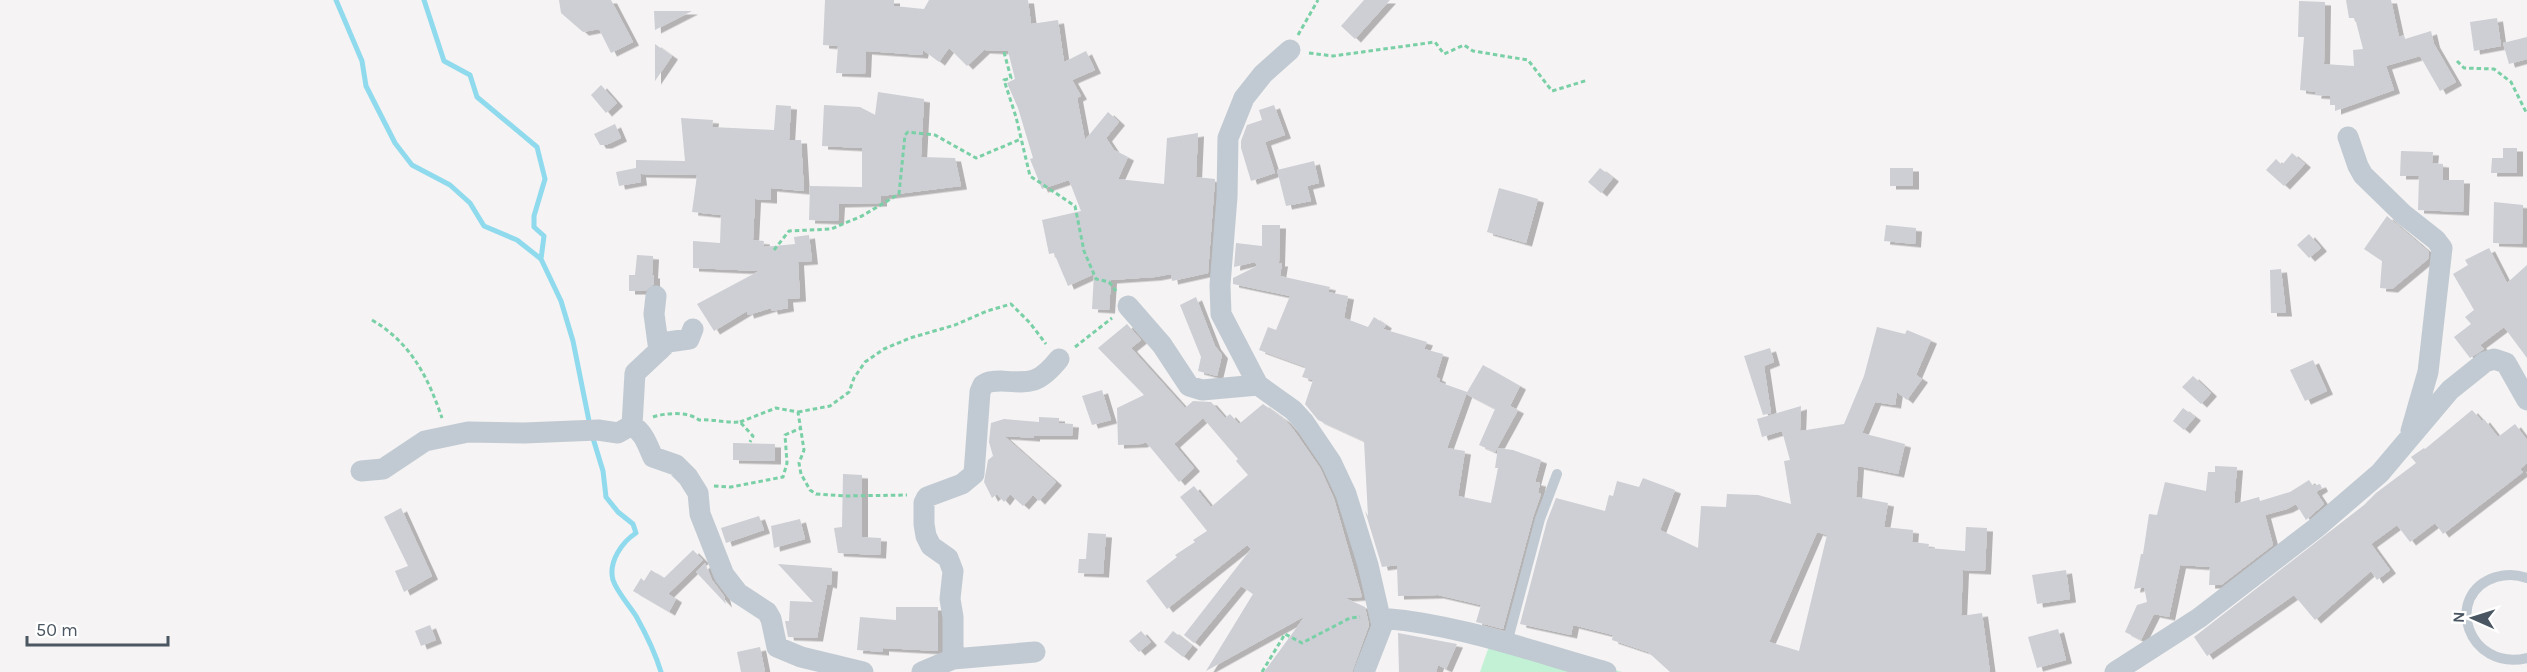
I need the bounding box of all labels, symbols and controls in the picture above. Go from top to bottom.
north arrow [2443,588,2503,648]
scale bar [27,609,168,647]
text: N [2449,611,2468,623]
text: 50 m [36,619,78,641]

